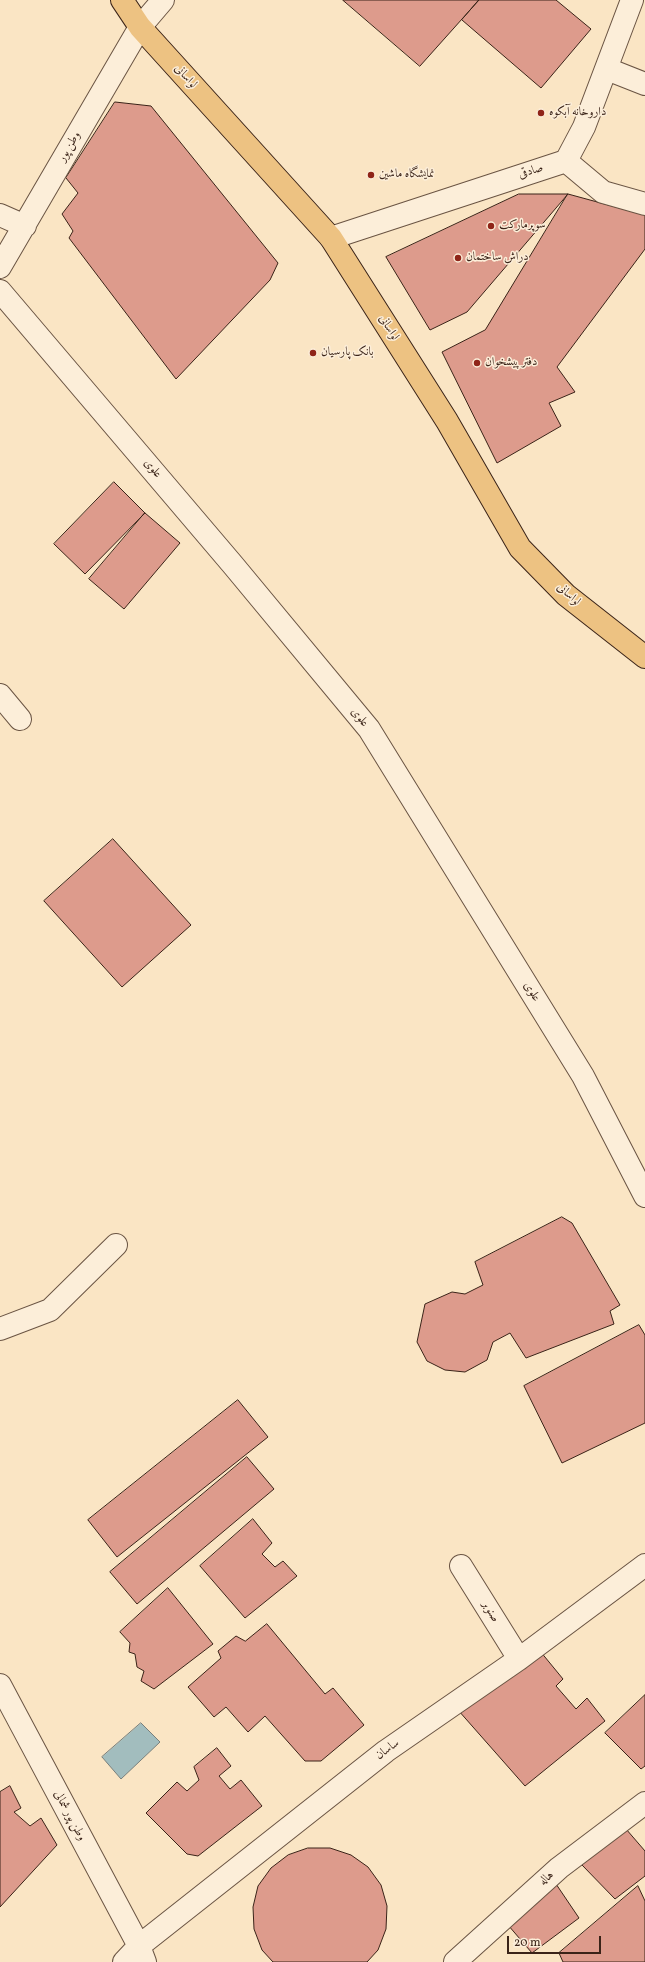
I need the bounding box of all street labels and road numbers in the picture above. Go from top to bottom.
street label: لواسانی [171,62,199,92]
street label: وطن پور [56,129,84,165]
street label: صادقی [517,161,545,183]
street label: لواسانی [375,313,401,343]
street label: علوی [140,456,164,482]
street label: لواسانی [553,581,583,609]
street label: علوی [347,705,371,731]
street label: علوی [519,979,543,1005]
street label: صنوبر [478,1599,502,1625]
street label: ساسان [373,1737,403,1763]
street label: وطن پور شمالی [50,1788,88,1844]
street label: هاله [537,1869,557,1889]

